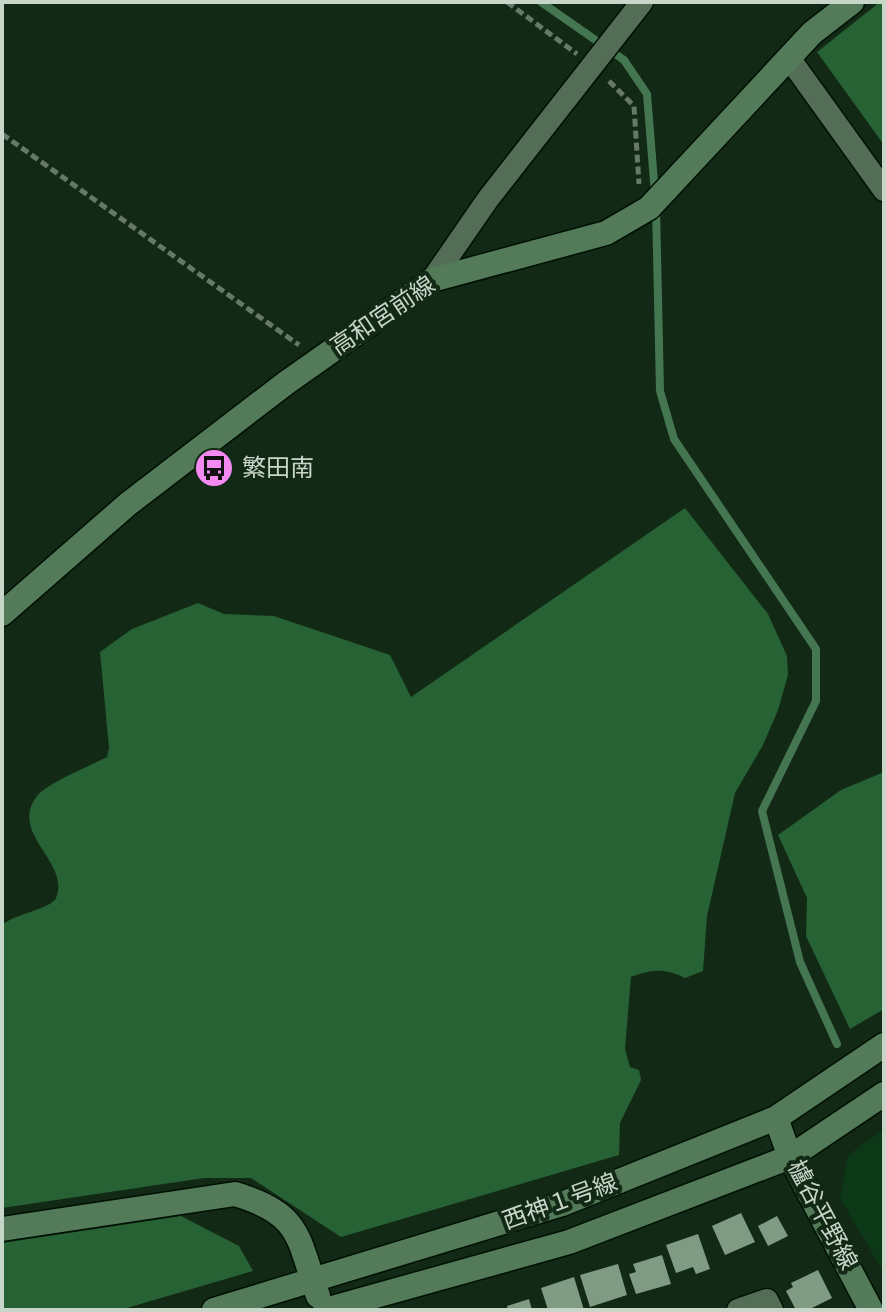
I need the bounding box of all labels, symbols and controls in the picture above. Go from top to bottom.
street label: 高和宮前線 [323,268,443,364]
bus stop icon: 繁田南 [193,447,235,489]
place label: 繁田南 [242,451,314,486]
street label: 櫨谷平野線 [778,1154,866,1276]
street label: 西神１号線 [498,1165,622,1239]

